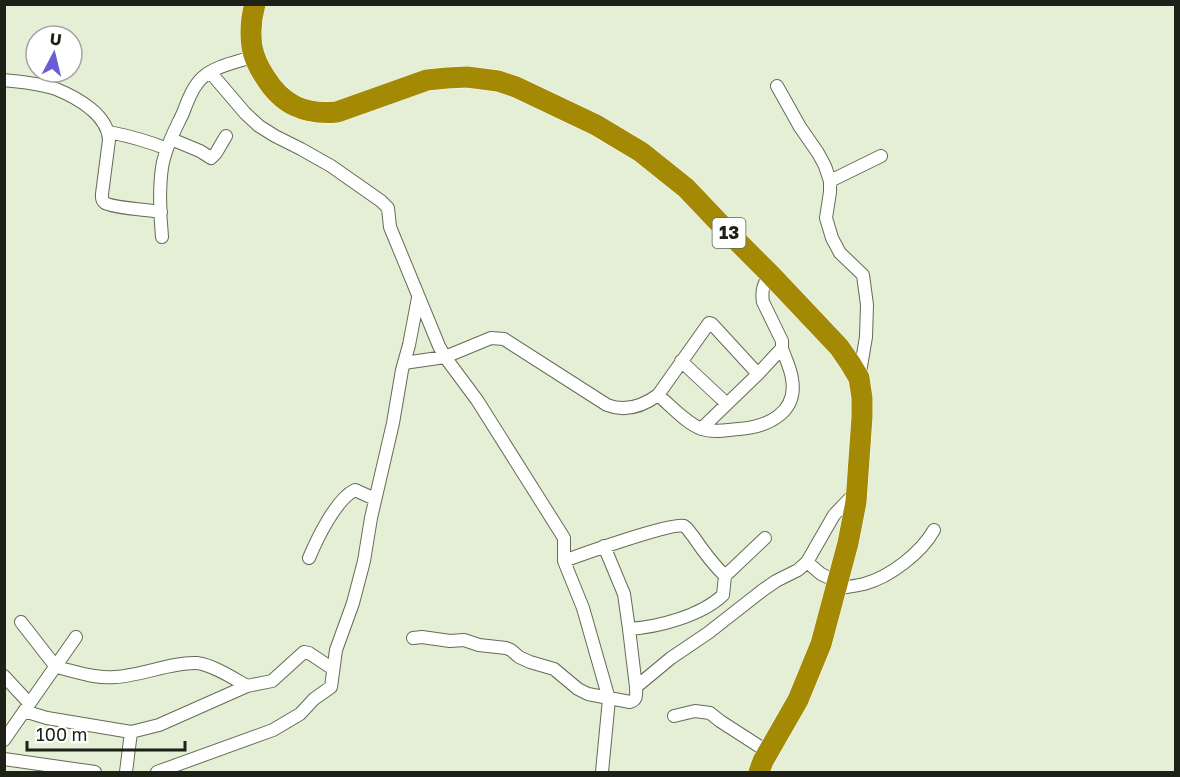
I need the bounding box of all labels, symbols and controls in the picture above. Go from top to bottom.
north arrow [24,24,84,84]
text: U [49,28,63,50]
road number: 13 [712,218,746,248]
scale bar [27,714,184,752]
text: 100 m [36,723,87,745]

